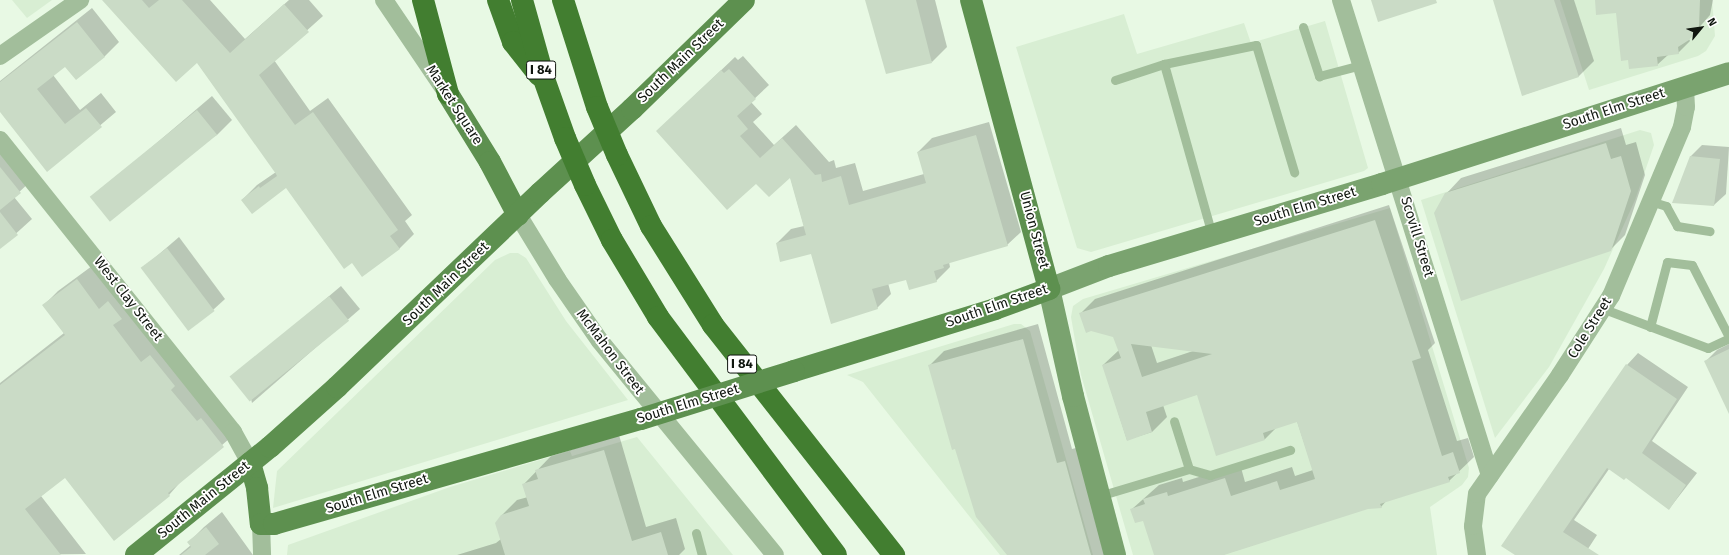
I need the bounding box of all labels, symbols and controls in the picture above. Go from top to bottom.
north arrow [1681,8,1721,48]
street label: South Main Street [634,16,728,106]
text: N [1704,16,1719,28]
road number: I 84 [526,59,556,81]
street label: Market Square [422,62,486,148]
street label: South Elm Street [1561,85,1667,133]
street label: South Elm Street [1252,183,1358,231]
street label: Union Street [1016,189,1052,271]
street label: Scovill Street [1397,195,1437,279]
street label: South Main Street [399,239,493,329]
street label: West Clay Street [90,254,166,344]
street label: South Elm Street [944,281,1050,331]
street label: Cole Street [1565,294,1615,362]
street label: McMahon Street [572,306,648,398]
road number: I 84 [727,353,757,375]
street label: South Elm Street [635,380,741,428]
street label: South Main Street [155,458,253,542]
street label: South Elm Street [324,470,430,518]

